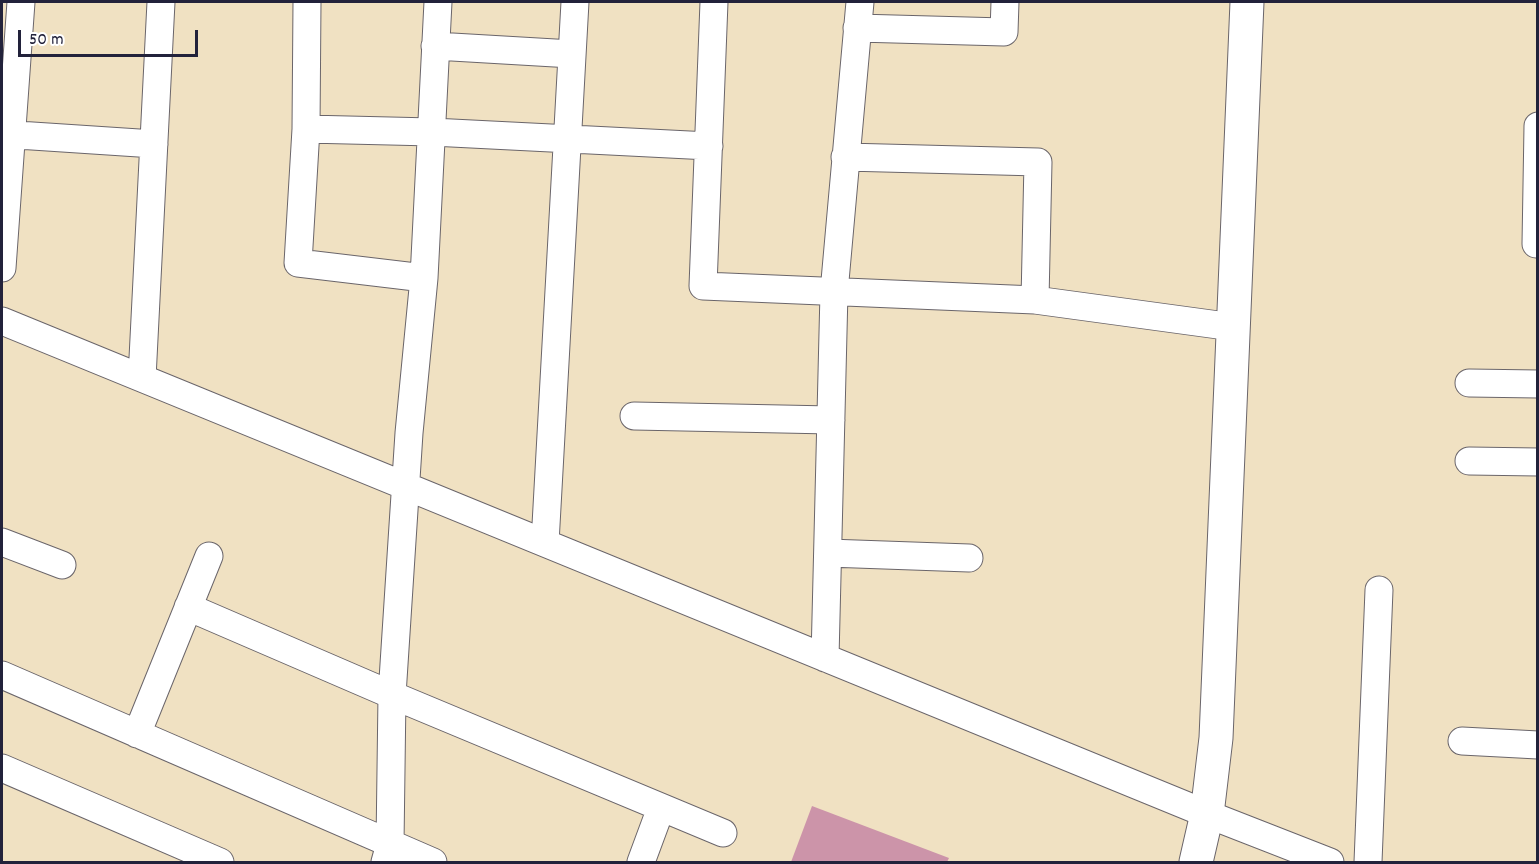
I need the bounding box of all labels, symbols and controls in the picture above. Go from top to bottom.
scale bar [21,18,201,56]
text: 50 m [29,28,64,53]

